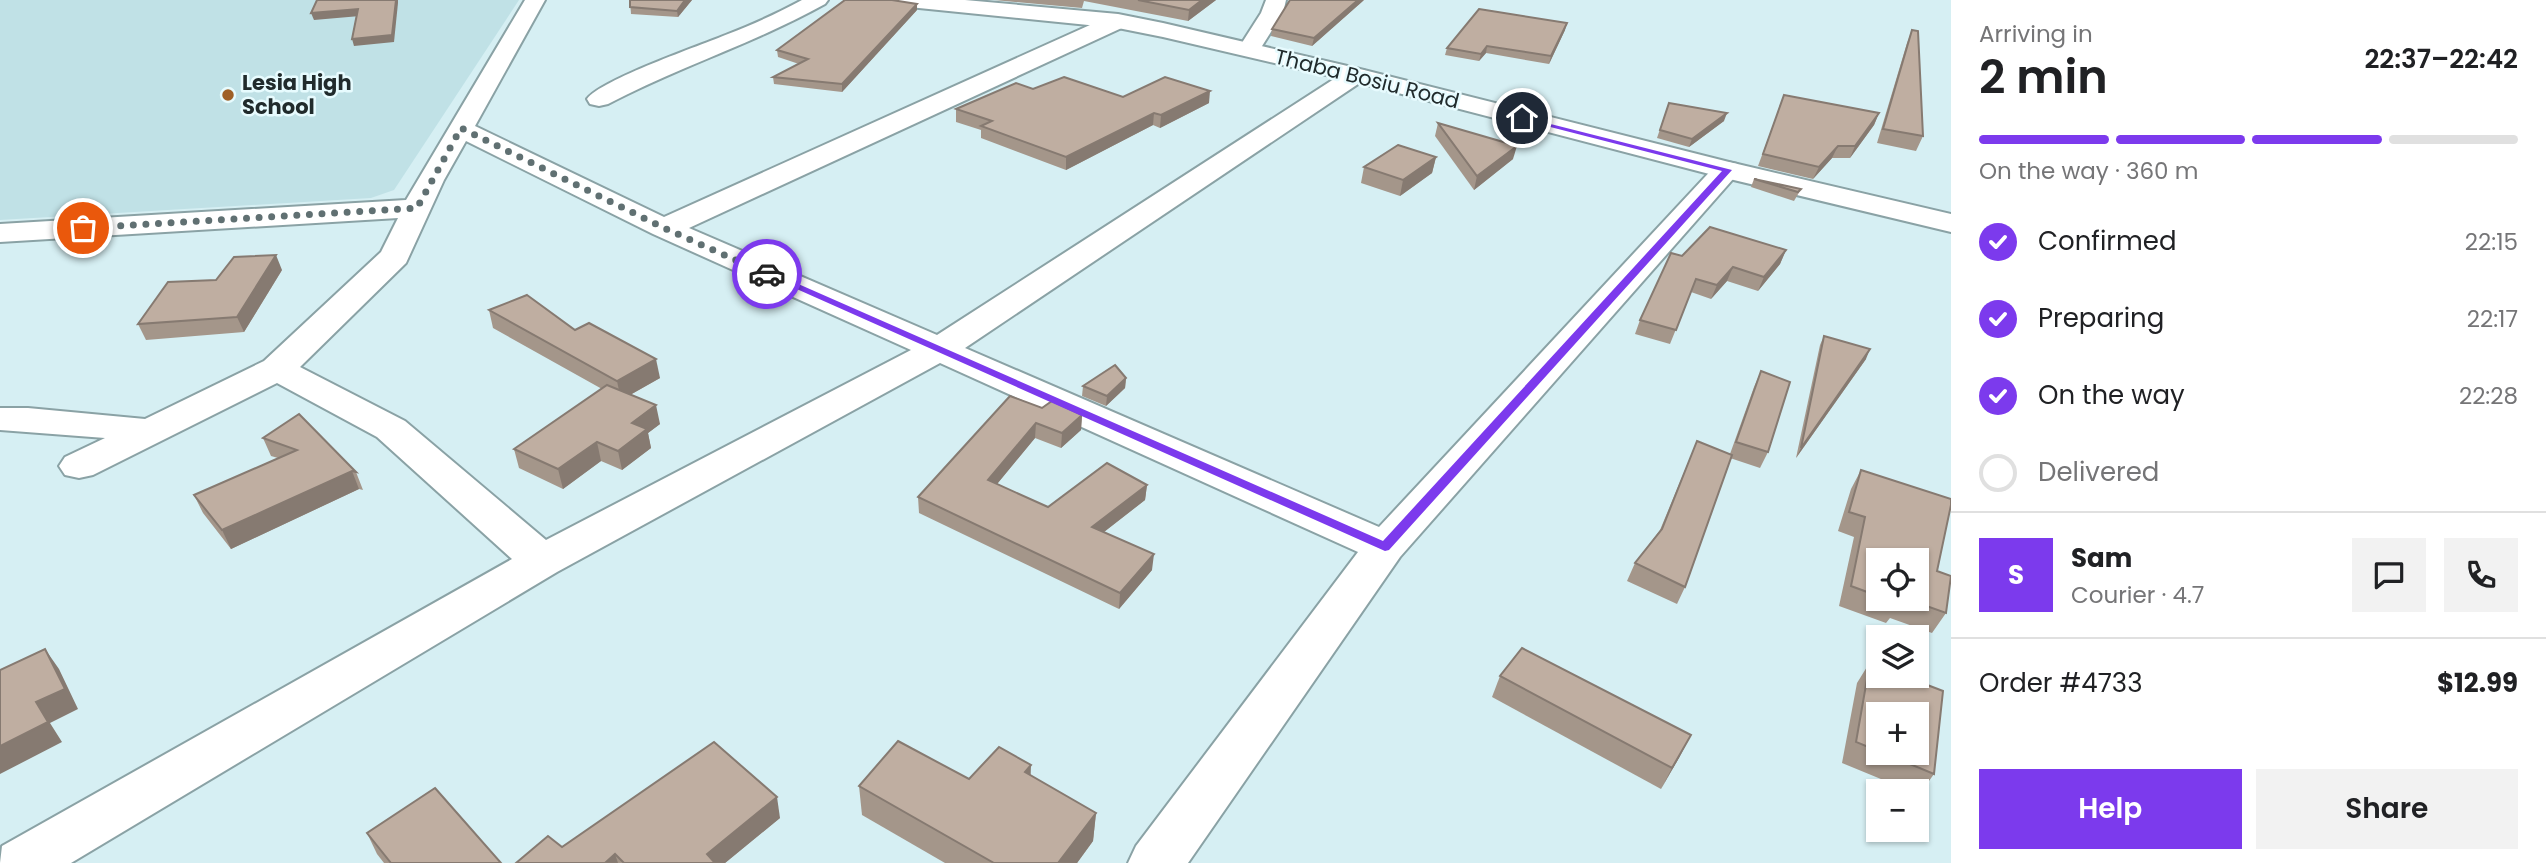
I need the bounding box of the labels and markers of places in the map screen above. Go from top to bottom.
place label: Lesia High School [242,68,352,121]
marker: Lesia High School [220,87,236,103]
pin [1492,88,1552,148]
pin [53,198,113,258]

